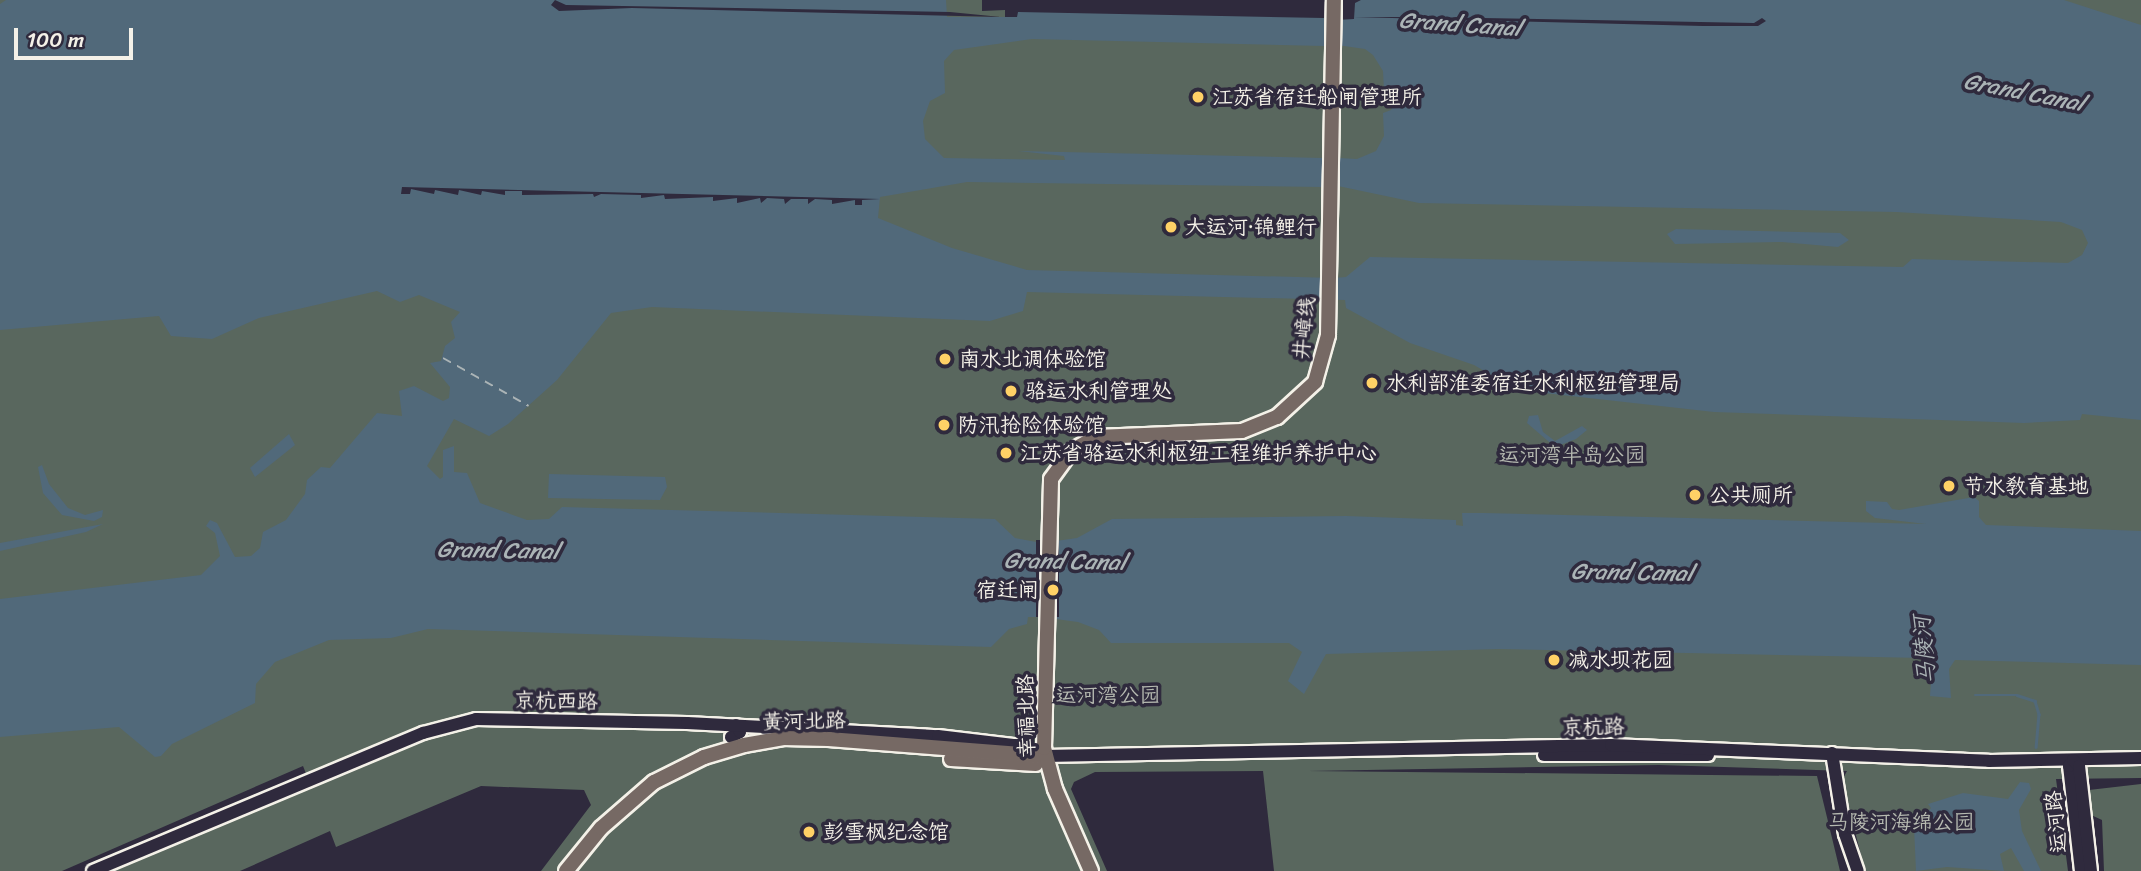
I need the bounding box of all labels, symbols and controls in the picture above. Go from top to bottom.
water label: Grand Canal [1398,7,1522,43]
scale bar [18,14,136,58]
text: 100 m [27,21,84,59]
water label: Grand Canal [1961,68,2087,118]
place label: 江苏省宿迁船闸管理所 [1212,84,1422,110]
marker: 江苏省宿迁船闸管理所 [1190,89,1206,105]
place label: 大运河·锦鲤行 [1185,214,1317,240]
marker: 大运河·锦鲤行 [1163,219,1179,235]
street label: 井嶂线 [1288,295,1320,361]
place label: 南水北调体验馆 [959,346,1106,372]
marker: 南水北调体验馆 [937,351,953,367]
place label: 水利部淮委宿迁水利枢纽管理局 [1386,370,1680,396]
marker: 水利部淮委宿迁水利枢纽管理局 [1364,375,1380,391]
place label: 骆运水利管理处 [1025,378,1172,404]
marker: 骆运水利管理处 [1003,383,1019,399]
place label: 防汛抢险体验馆 [958,412,1105,438]
marker: 防汛抢险体验馆 [936,417,952,433]
place label: 江苏省骆运水利枢纽工程维护养护中心 [1020,440,1377,466]
park label: 运河湾半岛公园 [1499,442,1645,468]
marker: 江苏省骆运水利枢纽工程维护养护中心 [998,445,1014,461]
place label: 节水教育基地 [1963,473,2089,499]
marker: 节水教育基地 [1941,478,1957,494]
place label: 公共厕所 [1709,482,1793,508]
marker: 公共厕所 [1687,487,1703,503]
water label: Grand Canal [437,536,559,566]
water label: Grand Canal [1004,547,1126,577]
water label: Grand Canal [1571,558,1693,588]
place label: 宿迁闸 [976,577,1039,603]
marker: 宿迁闸 [1045,582,1061,598]
water label: 马陵河 [1908,614,1942,686]
place label: 减水坝花园 [1568,647,1673,673]
marker: 减水坝花园 [1546,652,1562,668]
street label: 幸福北路 [1013,674,1039,758]
park label: 运河湾公园 [1056,682,1160,708]
street label: 京杭西路 [514,688,598,714]
street label: 黄河北路 [762,708,846,734]
street label: 京杭路 [1561,714,1625,740]
street label: 运河路 [2040,789,2072,855]
park label: 马陵河海绵公园 [1828,809,1974,835]
place label: 彭雪枫纪念馆 [823,819,949,845]
marker: 彭雪枫纪念馆 [801,824,817,840]

